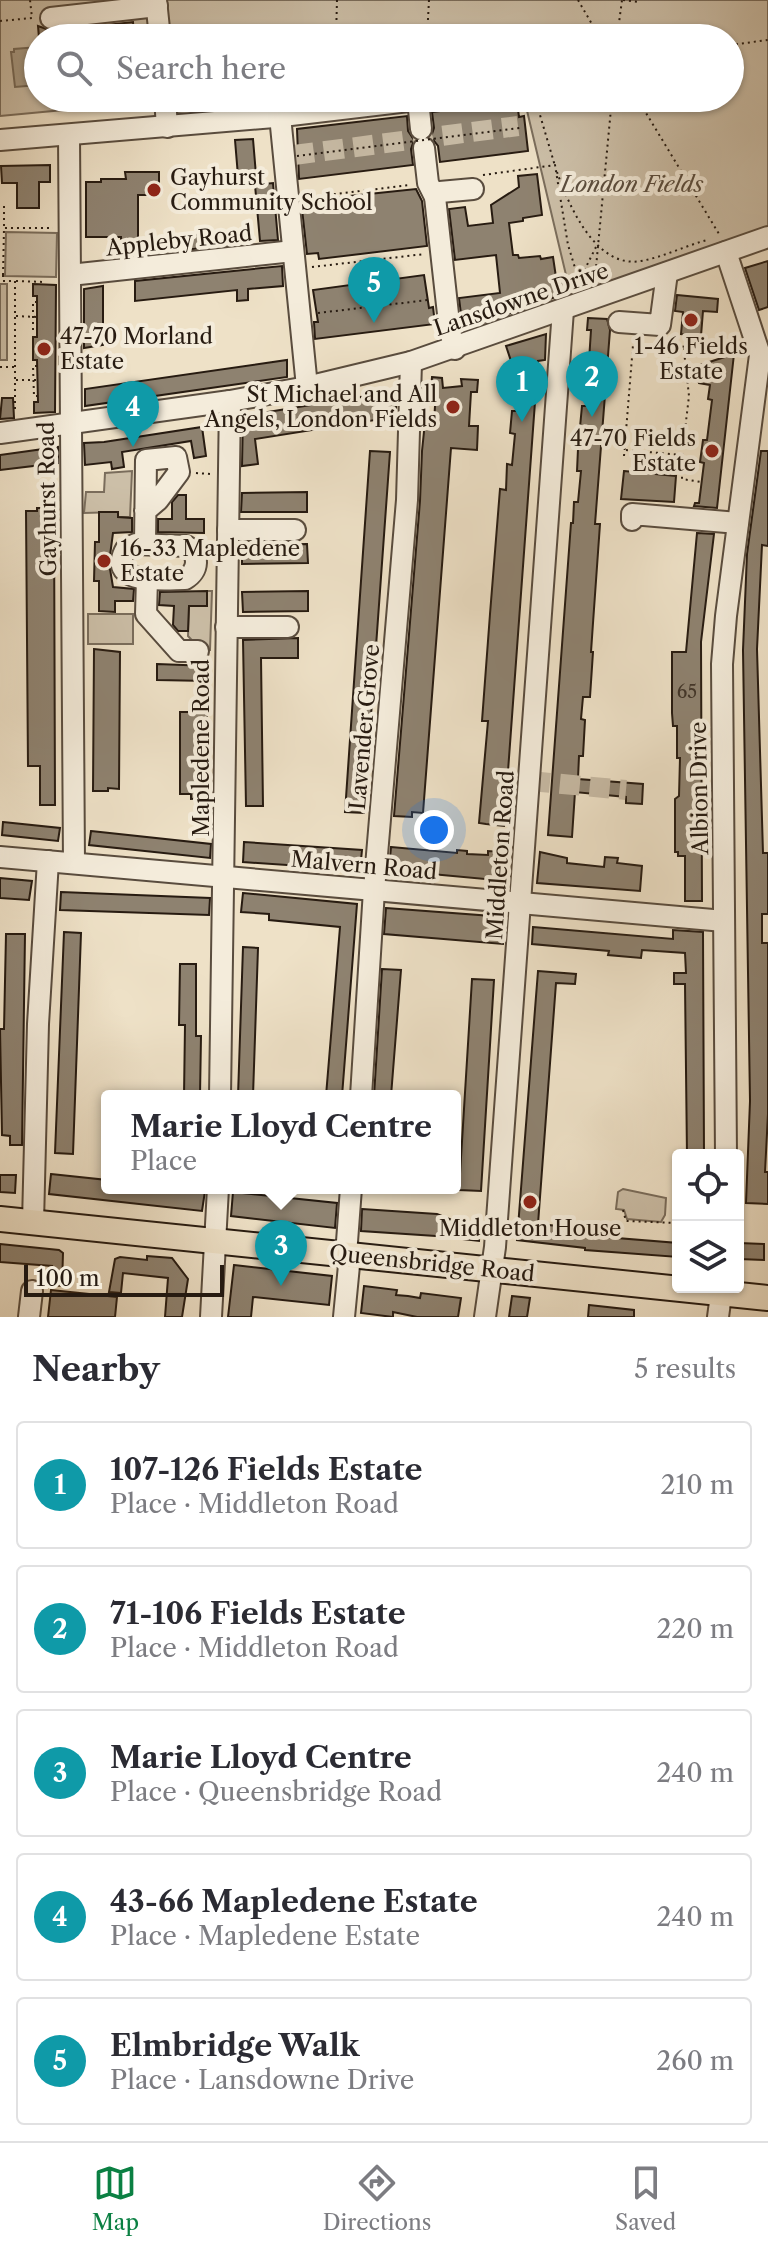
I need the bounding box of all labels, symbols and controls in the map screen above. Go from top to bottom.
search box [24,24,744,112]
icon: search [52,46,96,90]
text: Search here [116,50,286,87]
place label: Gayhurst Community School [170,164,373,216]
park label: London Fields [558,171,704,198]
marker: Gayhurst Community School [145,181,163,199]
street label: Appleby Road [104,219,254,262]
pin: 5 [348,257,400,323]
street label: Lansdowne Drive [430,257,612,342]
marker: 1-46 Fields Estate [682,311,700,329]
place label: 47-70 Morland Estate [60,323,213,375]
place label: 1-46 Fields Estate [634,333,748,385]
marker: 47-70 Morland Estate [35,340,53,358]
pin: 2 [566,351,618,417]
pin: 1 [496,356,548,422]
pin: 4 [107,381,159,447]
place label: St Michael and All Angels, London Fields [203,381,437,433]
marker: St Michael and All Angels, London Fields [444,398,462,416]
street label: Gayhurst Road [33,421,62,577]
place label: 47-70 Fields Estate [570,425,696,477]
marker: 47-70 Fields Estate [703,442,721,460]
place label: 16-33 Mapledene Estate [120,535,300,587]
marker: 16-33 Mapledene Estate [95,552,113,570]
street label: Lavender Grove [344,643,385,811]
street label: Mapledene Road [188,659,215,837]
house number: 65 [677,681,697,703]
street label: Albion Drive [685,721,714,856]
street label: Middleton Road [481,769,520,941]
your location [414,810,454,850]
street label: Malvern Road [290,846,438,885]
popup [101,1090,461,1194]
text: Marie Lloyd Centre [130,1108,432,1145]
text: Place [130,1145,197,1177]
map controls [672,1149,744,1293]
button: locate [672,1149,744,1221]
marker: Middleton House [521,1193,539,1211]
place label: Middleton House [439,1215,621,1242]
pin: 3 [255,1220,307,1286]
button: layers [672,1221,744,1293]
street label: Queensbridge Road [328,1239,536,1288]
scale bar [24,1261,224,1297]
text: 100 m [36,1265,99,1292]
text: Nearby [32,1348,160,1390]
text: 5 results [634,1353,736,1385]
text: 107-126 Fields Estate [110,1451,423,1488]
text: 1 [54,1469,66,1501]
text: 210 m [661,1469,734,1501]
text: Place · Middleton Road [110,1488,399,1520]
text: 71-106 Fields Estate [110,1595,406,1632]
text: 2 [52,1613,68,1645]
text: 220 m [656,1613,734,1645]
text: Place · Middleton Road [110,1632,399,1664]
text: Marie Lloyd Centre [110,1739,412,1776]
text: 3 [53,1757,67,1789]
text: 240 m [656,1757,734,1789]
text: Place · Queensbridge Road [110,1776,442,1808]
text: 43-66 Mapledene Estate [110,1883,478,1920]
text: 4 [52,1901,68,1933]
text: 240 m [656,1901,734,1933]
text: Place · Mapledene Estate [110,1920,420,1952]
text: Elmbridge Walk [110,2027,360,2064]
text: 5 [53,2045,67,2077]
text: 260 m [656,2045,734,2077]
text: Place · Lansdowne Drive [110,2064,414,2096]
tab: Map [92,2161,139,2236]
tab: Directions [323,2161,431,2236]
tab: Saved [615,2161,676,2236]

